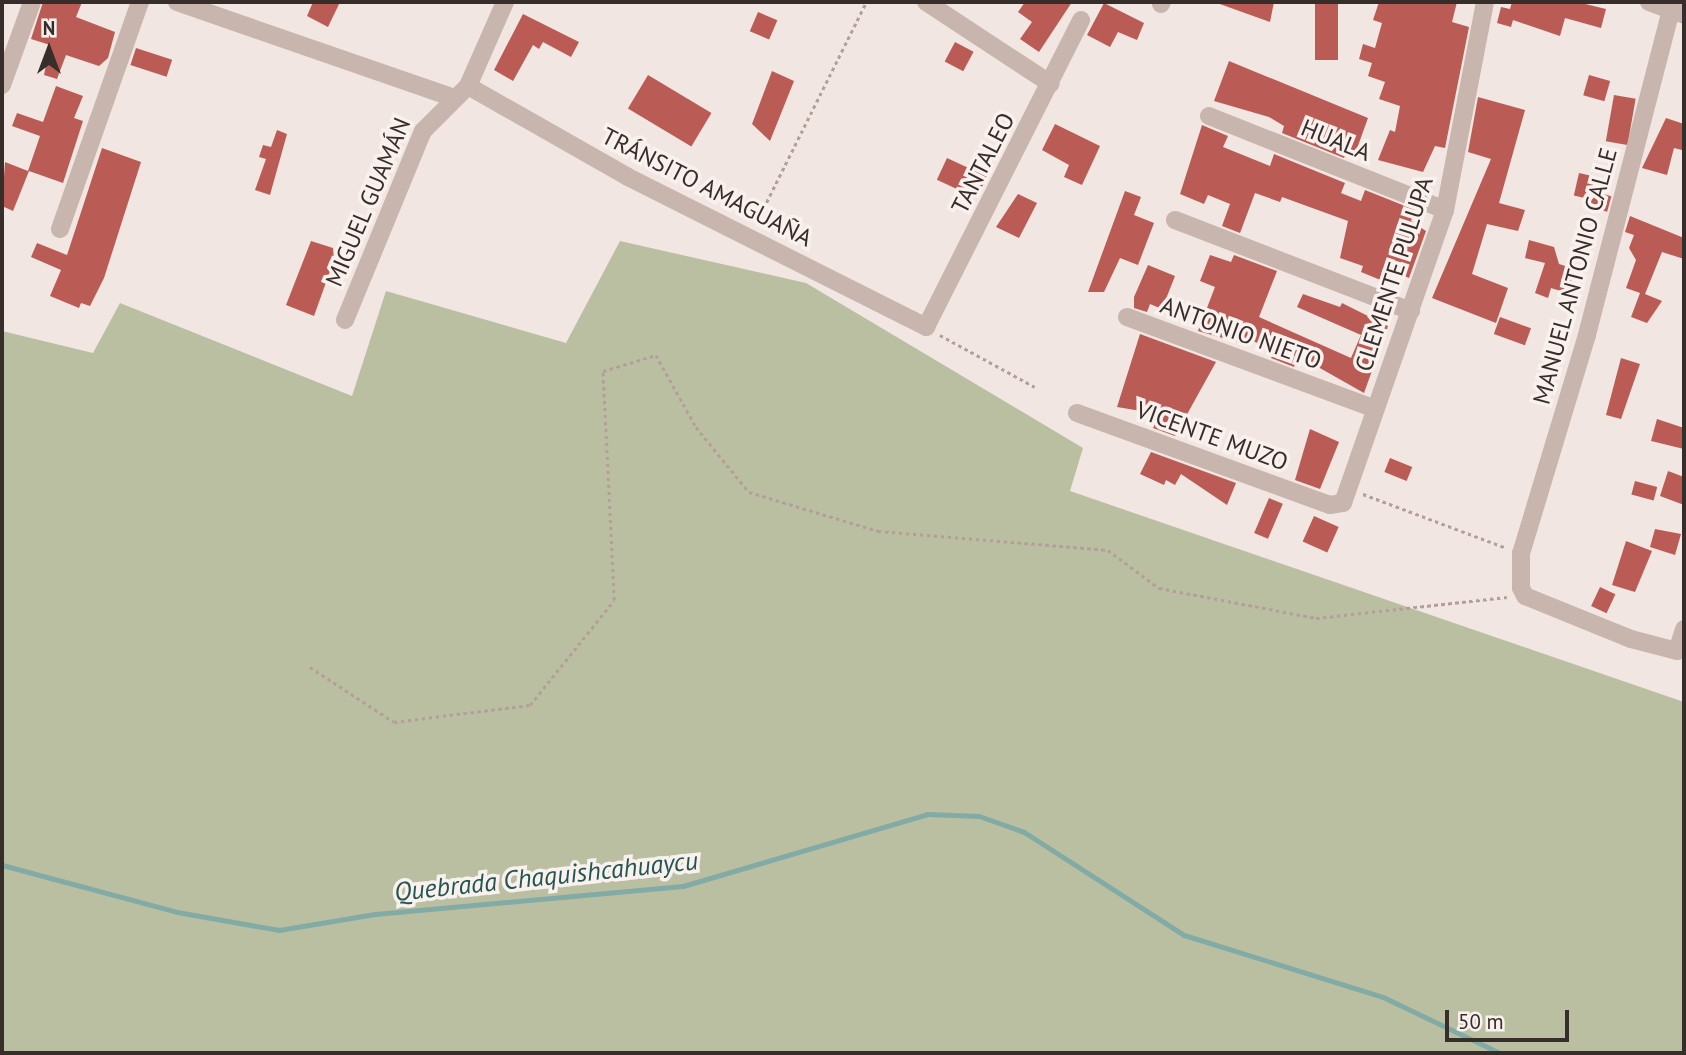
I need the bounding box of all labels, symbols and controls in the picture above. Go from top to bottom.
north arrow [14,14,84,84]
text: N [43,16,55,40]
street label: TANTALEO [945,108,1021,218]
street label: MIGUEL GUAMÁN [319,113,417,291]
street label: HUALA [1297,113,1375,167]
street label: TRÁNSITO AMAGUAÑA [597,121,817,253]
street label: MANUEL ANTONIO CALLE [1527,144,1623,408]
street label: CLEMENTE PULUPA [1349,173,1439,375]
street label: ANTONIO NIETO [1157,291,1325,375]
street label: VICENTE MUZO [1132,395,1292,477]
water label: Quebrada Chaquishcahuaycu [393,845,699,907]
scale bar [1448,996,1572,1040]
text: 50 m [1458,1008,1504,1035]

